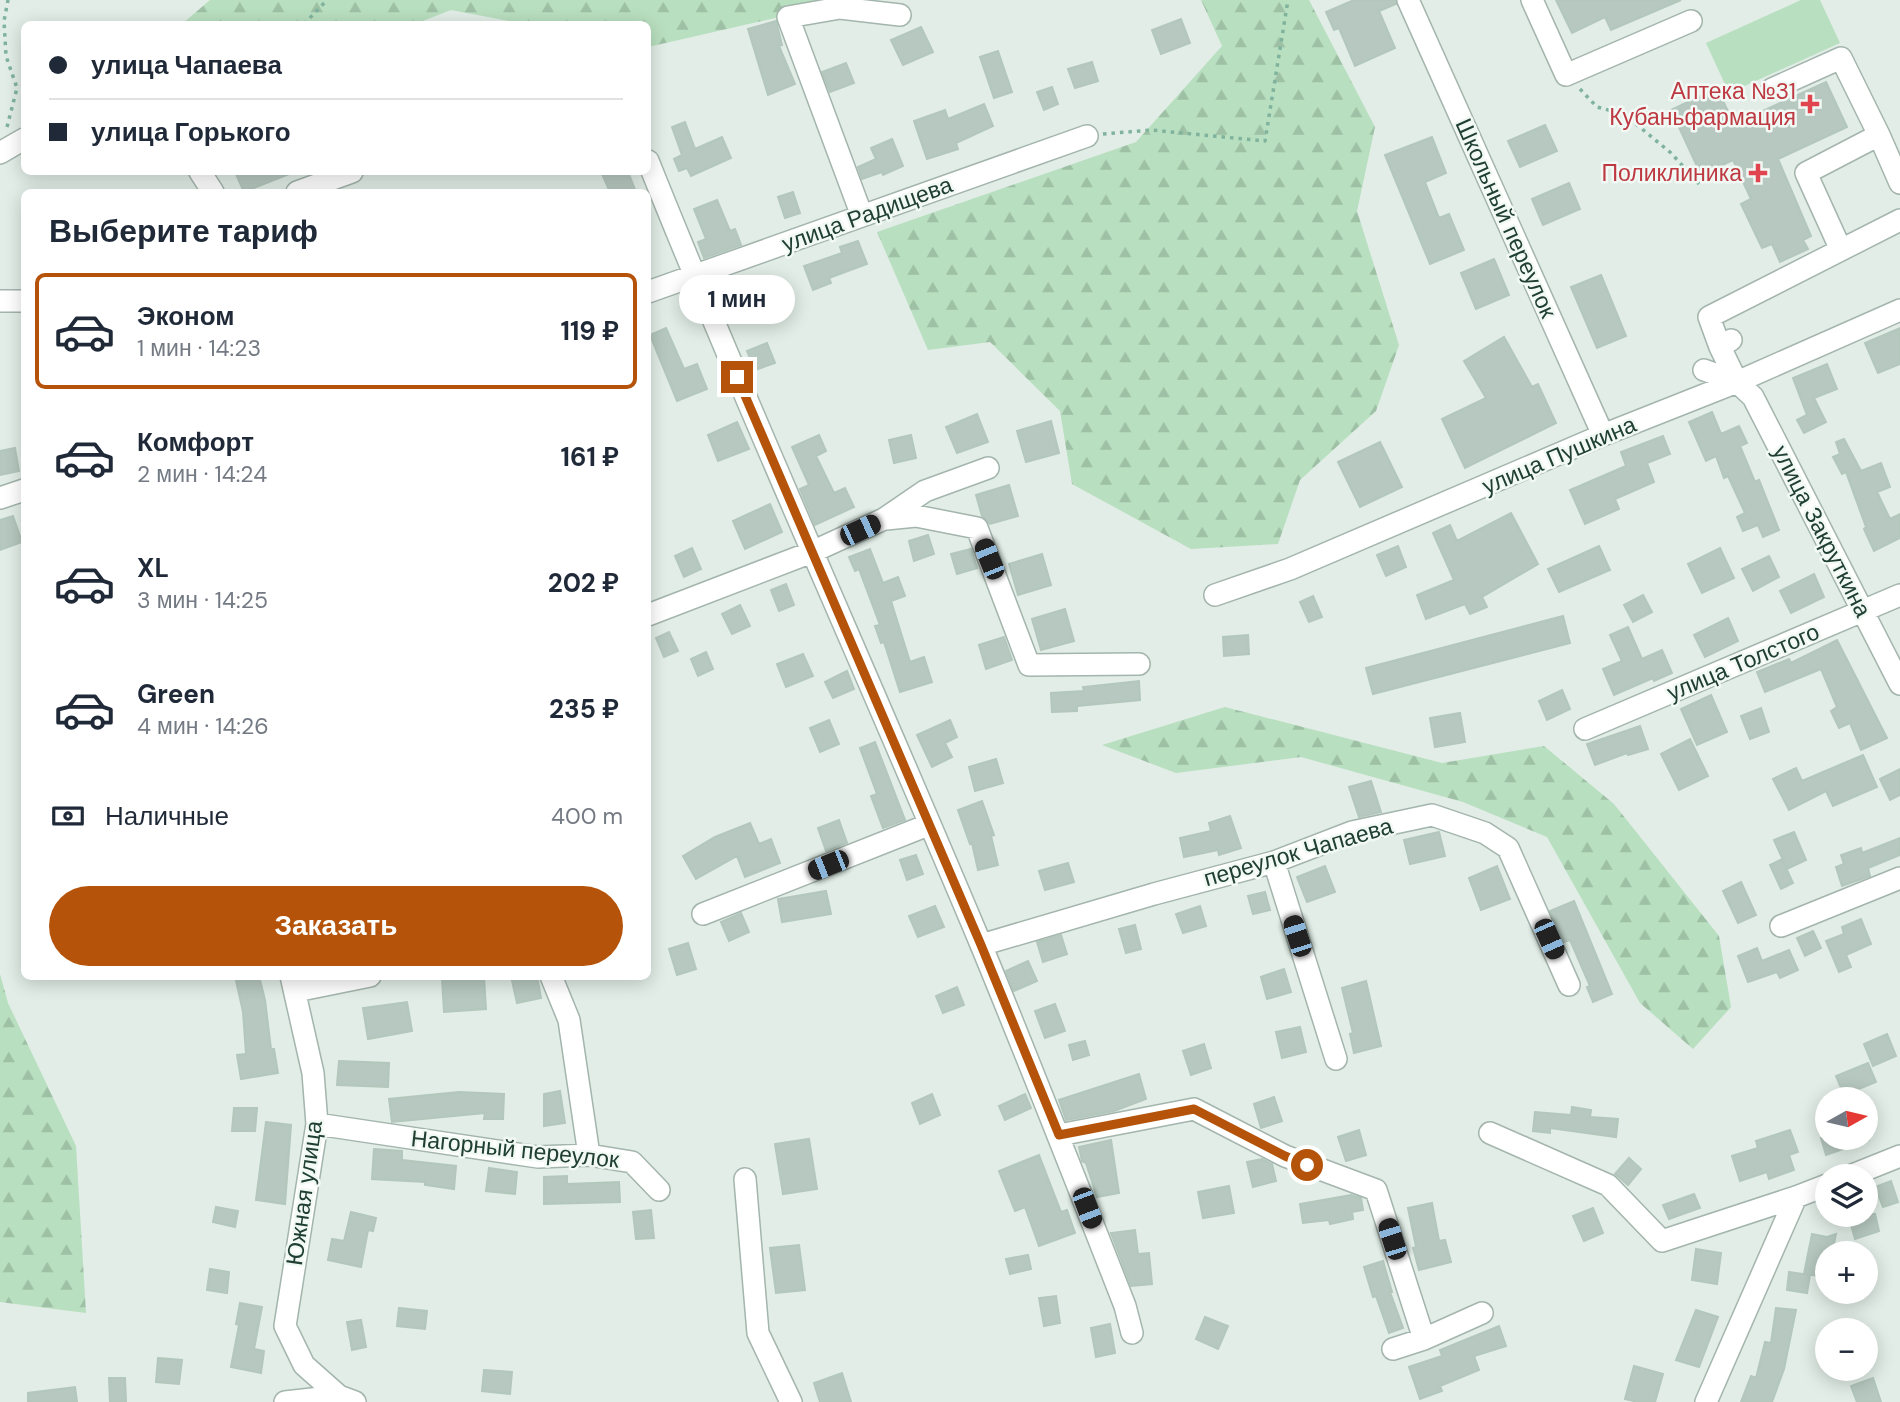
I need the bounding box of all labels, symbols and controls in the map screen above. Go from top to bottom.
text: улица Чапаева [91,48,282,82]
place label: Аптека №31 Кубаньфармация [1609,76,1796,132]
marker: Аптека №31 Кубаньфармация [1802,96,1818,112]
street label: Школьный переулок [1448,114,1564,323]
text: улица Горького [91,115,291,149]
place label: Поликлиника [1601,158,1742,188]
marker: Поликлиника [1748,163,1768,183]
street label: улица Радищева [778,169,957,259]
text: Выберите тариф [49,210,318,252]
callout: 1 мин [679,276,795,324]
text: 1 мин [708,284,766,314]
text: Эконом [137,299,235,333]
icon: car [53,300,116,363]
text: 119 ₽ [560,314,619,348]
text: 1 мин · 14:23 [137,333,261,363]
route end [721,361,753,393]
street label: улица Пушкина [1478,409,1641,501]
text: Комфорт [137,425,254,459]
icon: car [53,426,116,489]
text: 161 ₽ [560,440,619,474]
street label: улица Закруткина [1766,440,1878,622]
text: 2 мин · 14:24 [137,459,267,489]
car [837,512,884,548]
car [972,536,1007,582]
text: XL [137,551,169,585]
icon: car [53,552,116,615]
text: 202 ₽ [548,566,619,600]
text: 3 мин · 14:25 [137,585,268,615]
street label: улица Толстого [1662,616,1824,708]
text: Green [137,677,215,711]
icon: car [53,678,116,741]
text: 235 ₽ [549,692,619,726]
text: 4 мин · 14:26 [137,711,269,741]
icon: cash [49,797,87,835]
text: Наличные [105,799,229,833]
text: 400 m [551,801,623,831]
street label: переулок Чапаева [1200,811,1396,893]
car [805,847,852,883]
button: Заказать [49,886,623,966]
car [1281,913,1314,959]
car [1531,916,1568,962]
north arrow [1815,1087,1878,1150]
map controls [1815,1087,1878,1381]
street label: Южная улица [279,1118,329,1267]
street label: Нагорный переулок [409,1123,622,1175]
route start [1291,1149,1323,1181]
button: layers [1815,1164,1878,1227]
car [1070,1185,1105,1231]
car [1376,1216,1409,1262]
button: + [1815,1241,1878,1304]
button: − [1815,1318,1878,1381]

